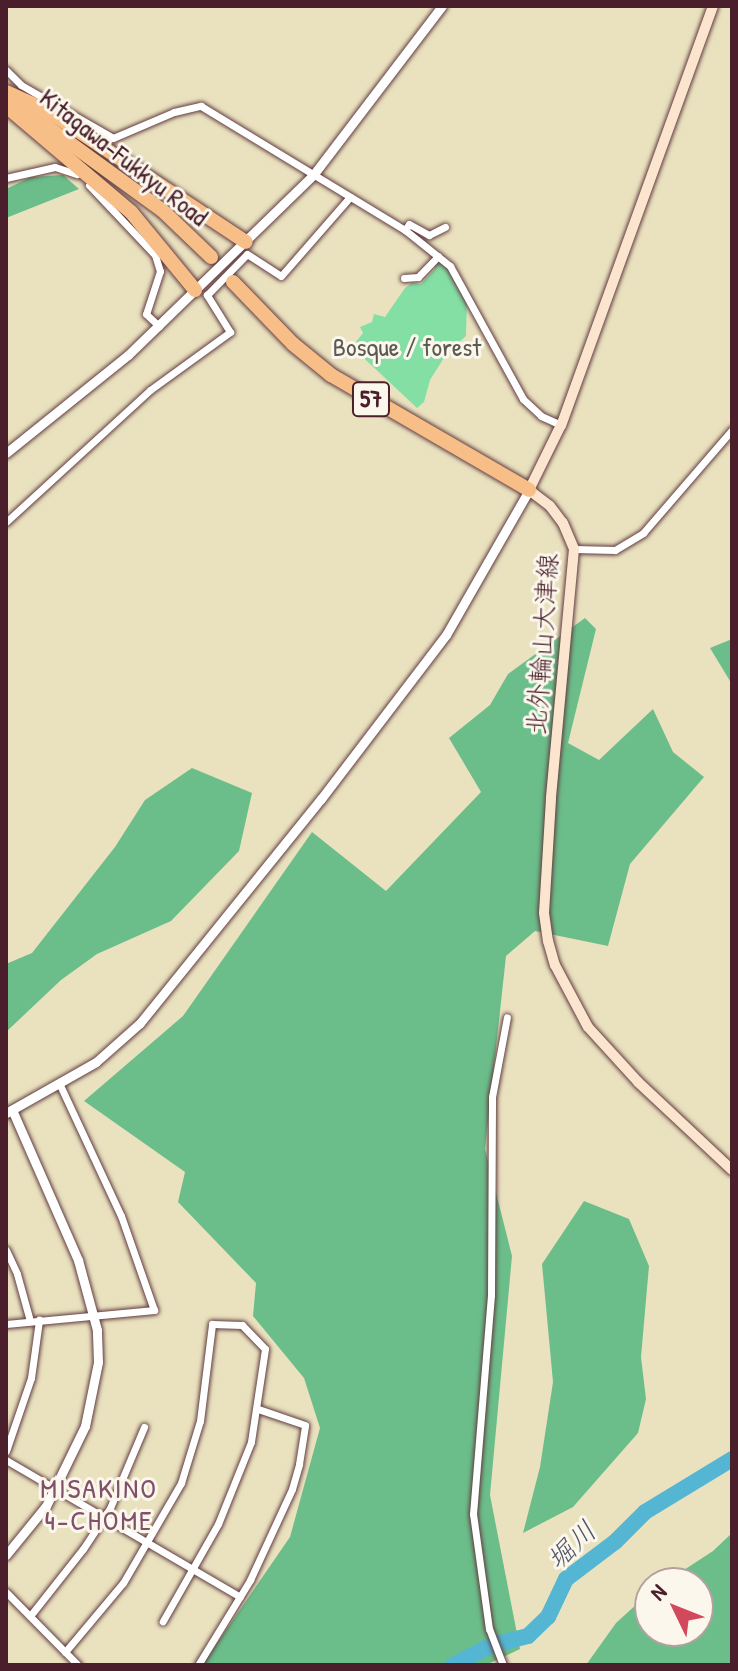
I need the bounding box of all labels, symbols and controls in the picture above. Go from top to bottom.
street label: Kitagawa-Fukkyu Road [34,82,214,232]
park label: Bosque / forest [333,331,481,363]
road number: 57 [351,379,391,419]
street label: 北外輪山大津線 [520,552,564,736]
district label: MISAKINO 4-CHOME [40,1471,158,1537]
water label: 堀川 [539,1513,603,1577]
north arrow [634,1567,714,1647]
text: N [643,1577,673,1607]

